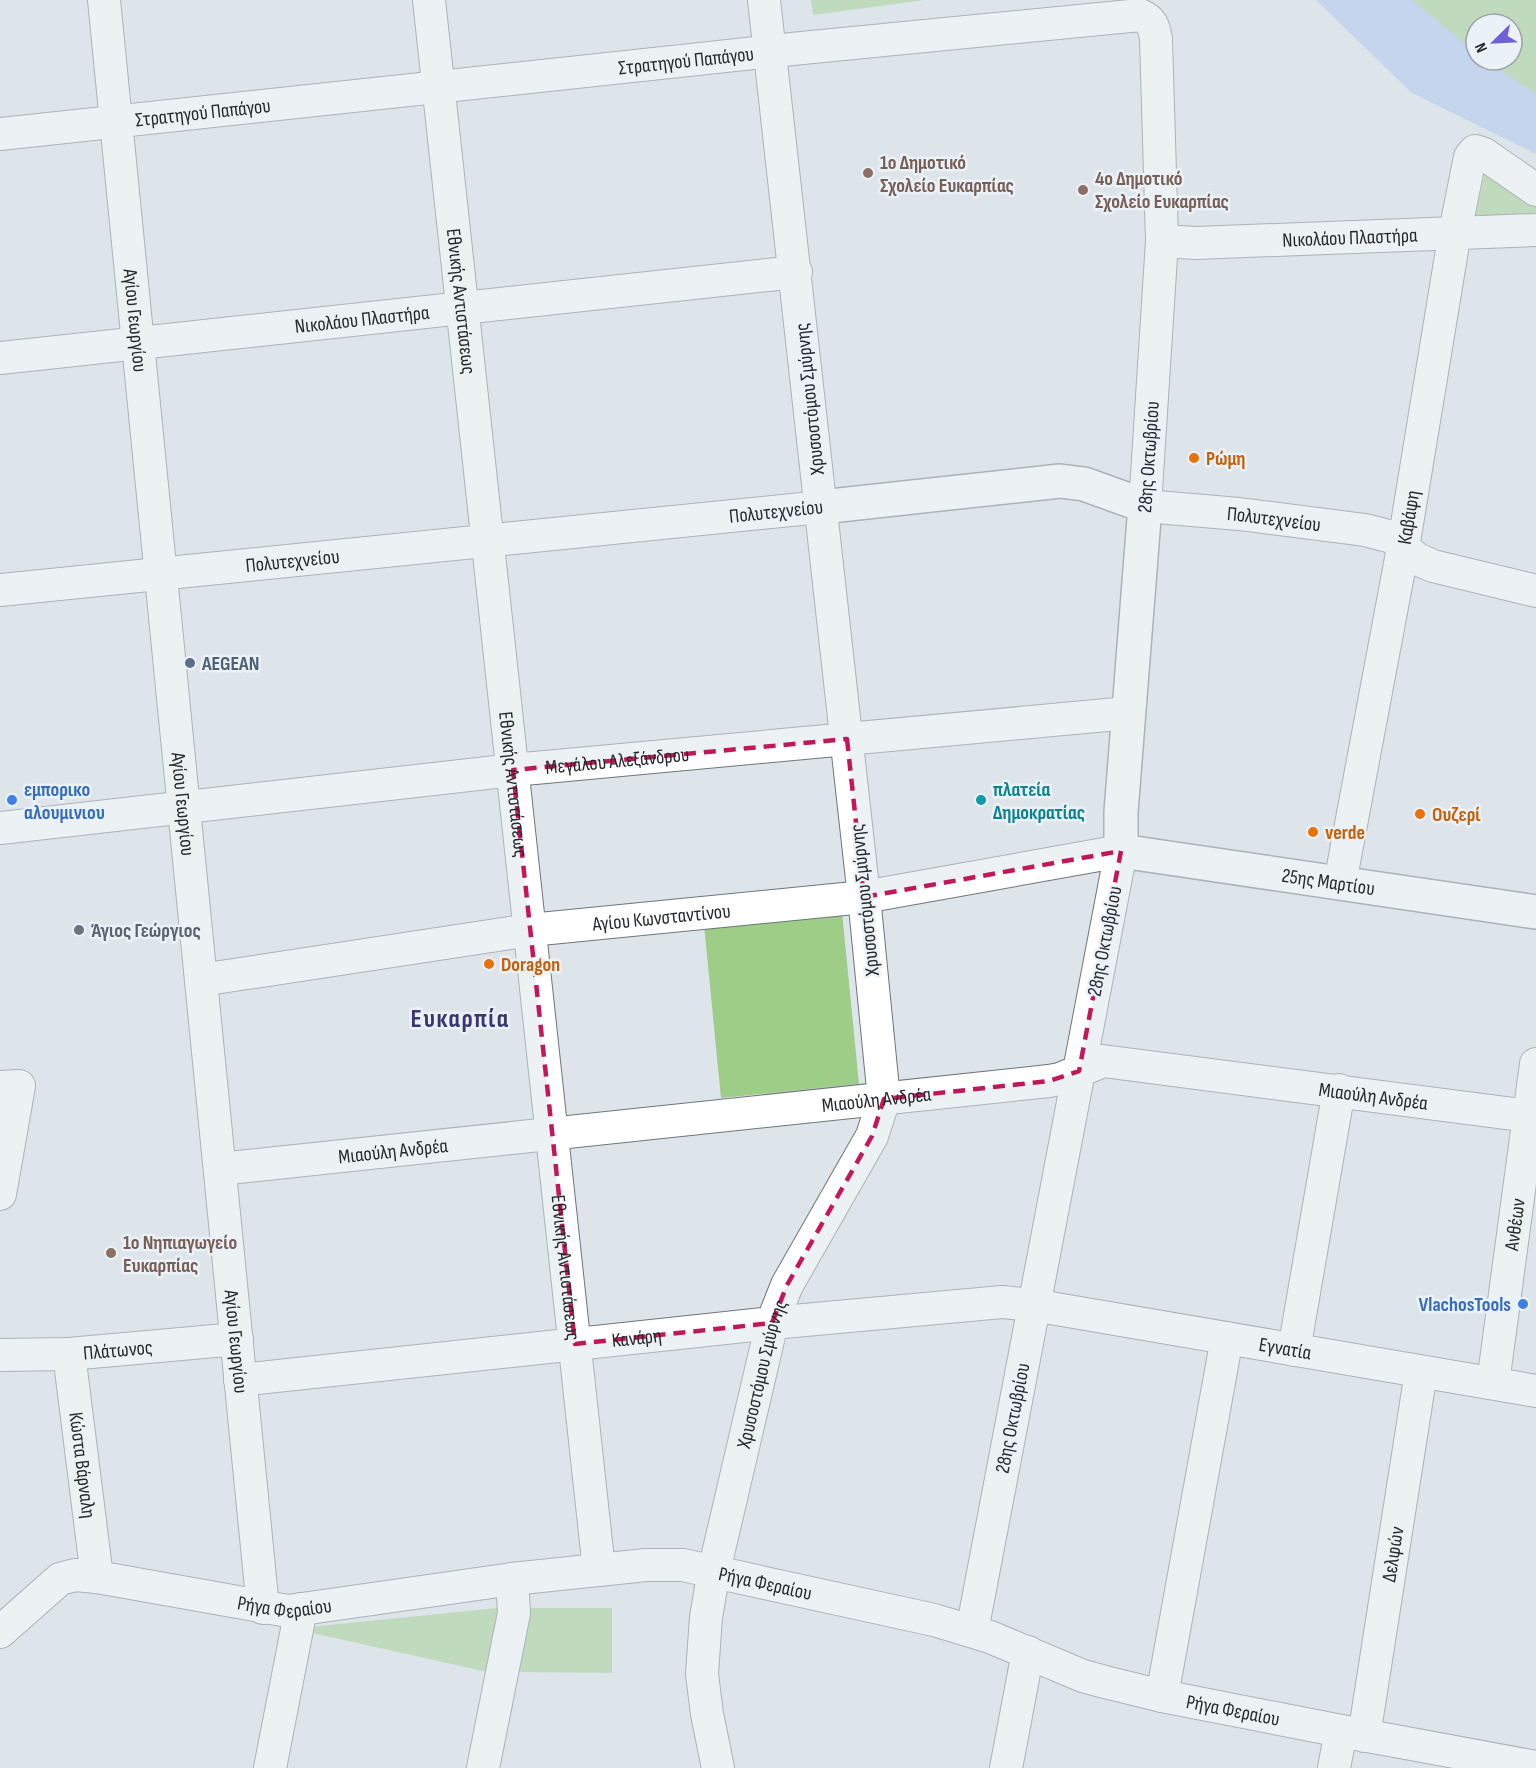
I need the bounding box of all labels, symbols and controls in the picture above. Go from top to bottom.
north arrow [1464,12,1524,72]
text: N [1471,40,1492,55]
street label: Στρατηγού Παπάγου [617,42,755,81]
street label: Στρατηγού Παπάγου [134,94,272,132]
place label: 1ο Δημοτικό Σχολείο Ευκαρπίας [880,151,1014,198]
marker: 1ο Δημοτικό Σχολείο Ευκαρπίας [861,166,875,180]
place label: 4ο Δημοτικό Σχολείο Ευκαρπίας [1095,167,1229,214]
marker: 4ο Δημοτικό Σχολείο Ευκαρπίας [1076,183,1090,197]
street label: Νικολάου Πλαστήρα [1282,224,1418,253]
street label: Εθνικής Αντιστάσεως [441,227,480,376]
street label: Αγίου Γεωργίου [118,267,152,373]
street label: Νικολάου Πλαστήρα [294,301,431,339]
street label: Χρυσοστόμου Σμύρνης [790,322,830,477]
street label: 28ης Οκτωβρίου [1133,400,1165,514]
place label: Ρώμη [1206,447,1245,471]
marker: Ρώμη [1187,451,1201,465]
street label: Καβάφη [1393,489,1425,546]
street label: Πολυτεχνείου [728,495,824,529]
street label: Πολυτεχνείου [1226,502,1322,537]
street label: Πολυτεχνείου [244,545,341,578]
place label: AEGEAN [201,652,259,676]
marker: AEGEAN [183,656,197,670]
street label: Εθνικής Αντιστάσεως [493,710,533,859]
street label: Μεγάλου Αλεξάνδρου [544,743,690,780]
street label: Αγίου Γεωργίου [165,750,200,857]
place label: εμπορικο αλουμινιου [24,778,105,825]
place label: πλατεία Δημοκρατίας [993,778,1085,825]
marker: εμπορικο αλουμινιου [5,793,19,807]
marker: πλατεία Δημοκρατίας [974,793,988,807]
place label: Ουζερί [1432,803,1481,827]
marker: Ουζερί [1413,807,1427,821]
place label: verde [1325,821,1365,845]
street label: Χρυσοστόμου Σμύρνης [845,823,885,978]
marker: verde [1306,825,1320,839]
street label: 25ης Μαρτίου [1280,864,1376,901]
street label: 28ης Οκτωβρίου [1083,884,1127,998]
street label: Αγίου Κωνσταντίνου [591,899,732,937]
place label: Άγιος Γεώργιος [91,919,201,943]
marker: Άγιος Γεώργιος [72,923,86,937]
place label: Doragon [501,953,560,977]
marker: Doragon [482,957,496,971]
district label: Ευκαρπία [410,1004,510,1035]
street label: Μιαούλη Ανδρέα [1317,1078,1430,1116]
street label: Μιαούλη Ανδρέα [821,1083,933,1118]
street label: Μιαούλη Ανδρέα [337,1134,450,1169]
street label: Εθνικής Αντιστάσεως [545,1194,585,1342]
street label: Ανθέων [1500,1197,1531,1253]
place label: 1ο Νηπιαγωγείο Ευκαρπίας [123,1231,237,1278]
marker: 1ο Νηπιαγωγείο Ευκαρπίας [104,1246,118,1260]
street label: Αγίου Γεωργίου [218,1288,253,1394]
place label: VlachosTools [1419,1293,1511,1317]
street label: Χρυσοστόμου Σμύρνης [732,1296,793,1452]
marker: VlachosTools [1516,1297,1530,1311]
street label: Κανάρη [611,1324,663,1353]
street label: Εγνατία [1257,1333,1314,1365]
street label: Πλάτωνος [82,1336,154,1366]
street label: 28ης Οκτωβρίου [991,1361,1035,1475]
street label: Κώστα Βάρναλη [63,1411,101,1520]
street label: Δελφών [1377,1525,1410,1584]
street label: Ρήγα Φεραίου [716,1562,814,1606]
street label: Ρήγα Φεραίου [235,1591,333,1624]
street label: Ρήγα Φεραίου [1184,1690,1282,1732]

